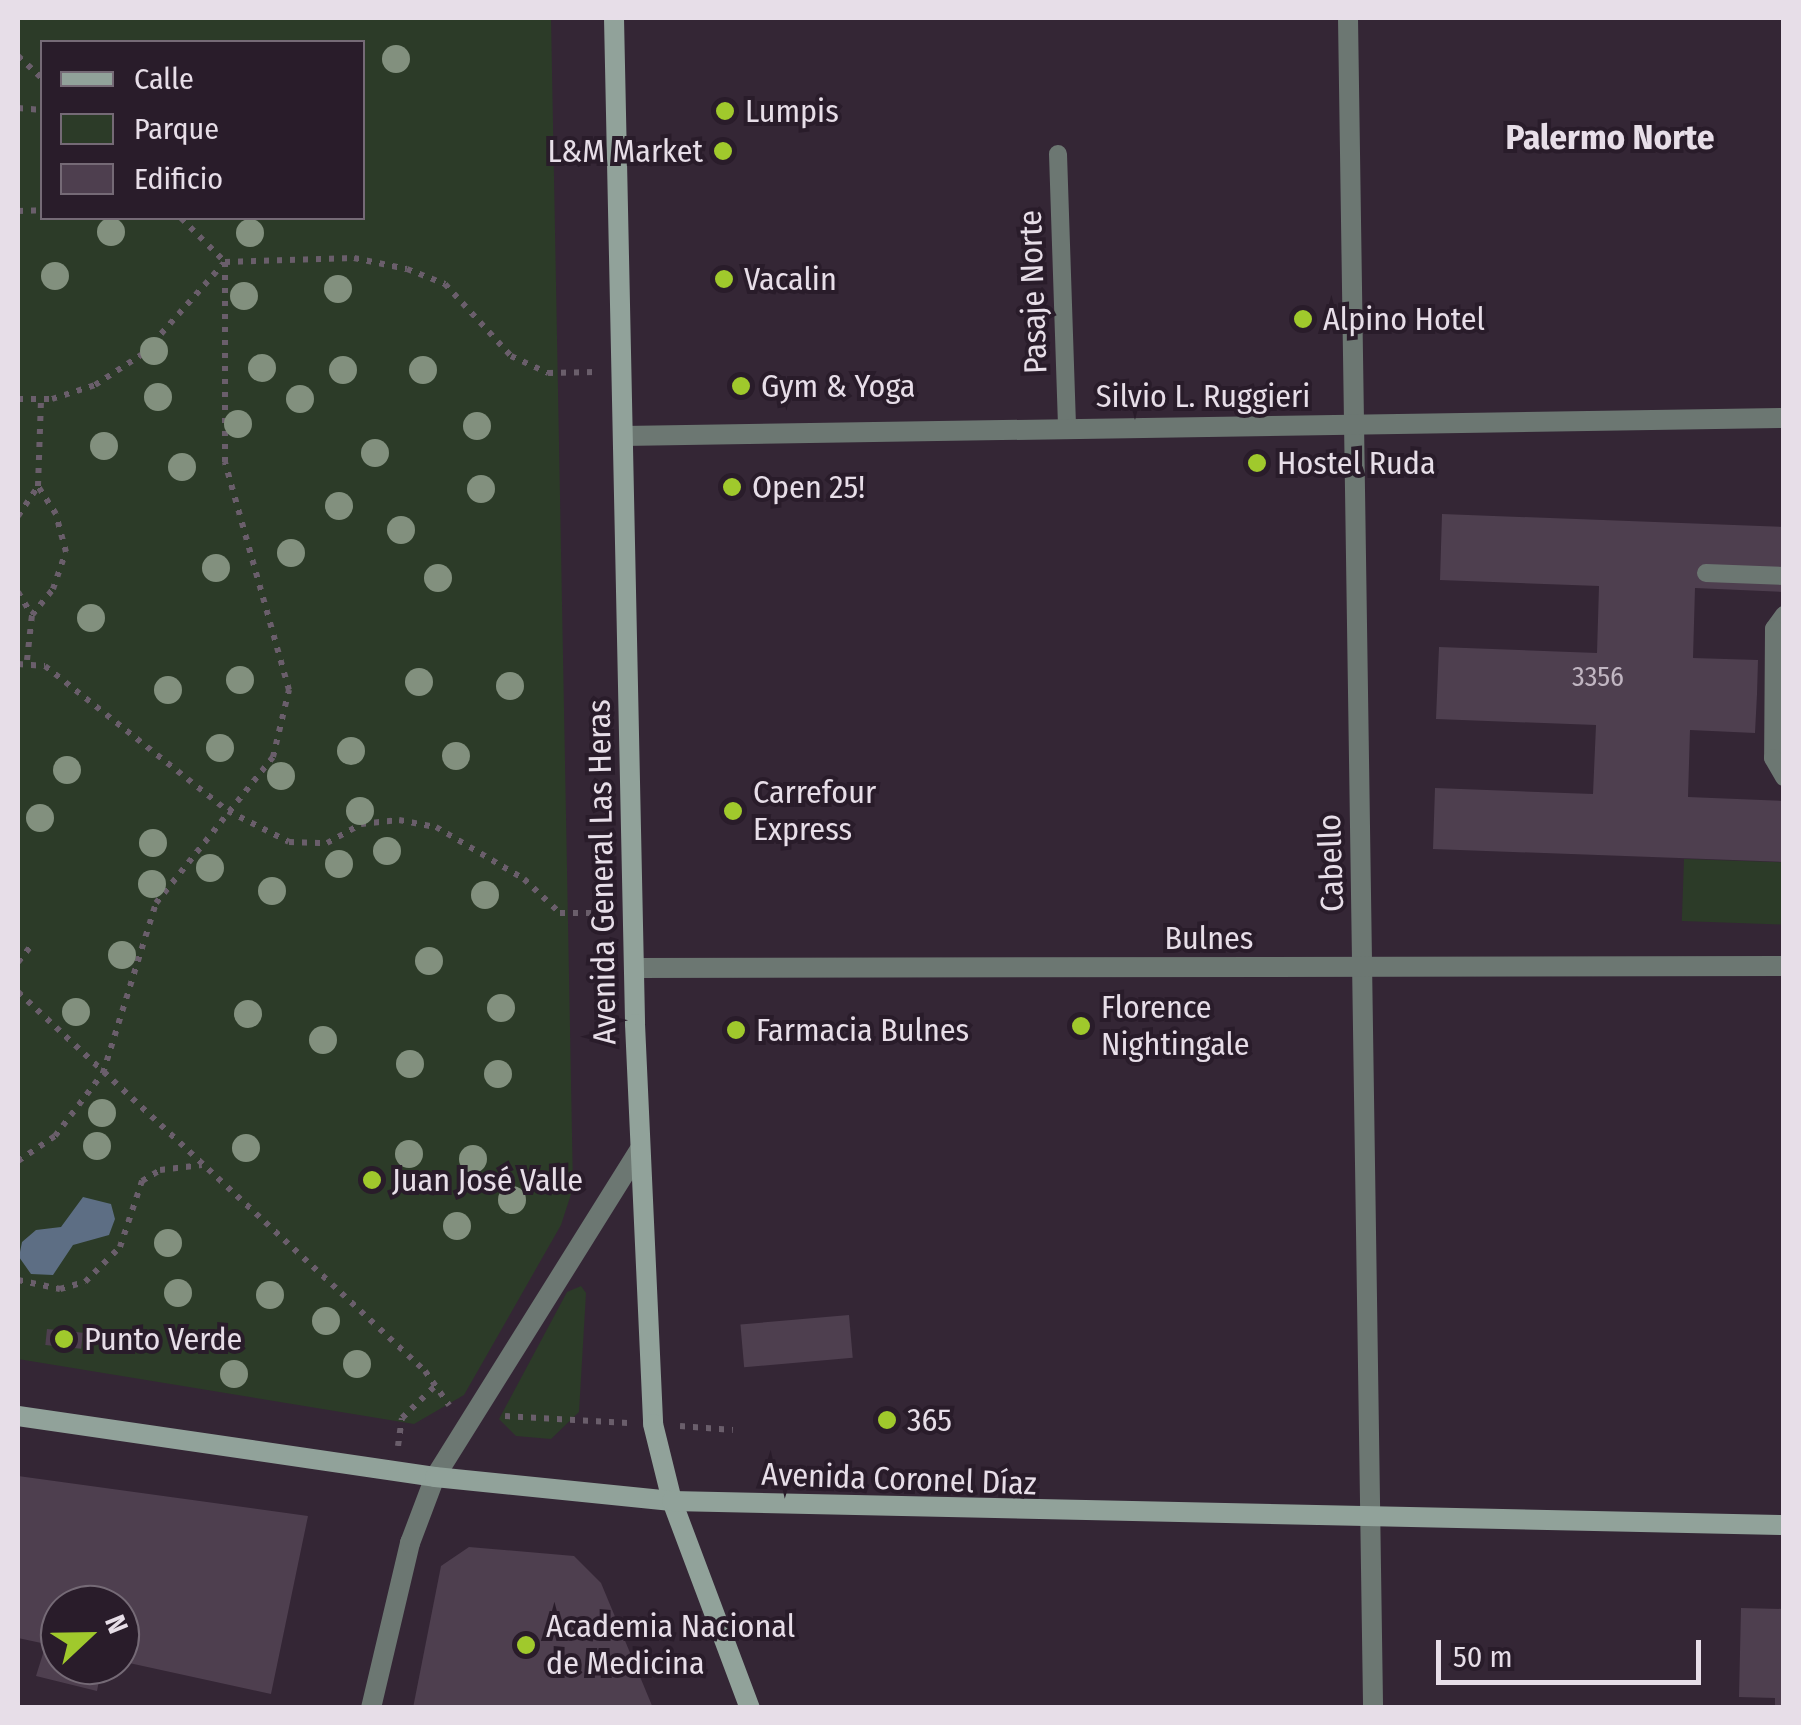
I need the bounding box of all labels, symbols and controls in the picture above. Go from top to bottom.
legend [40,40,365,220]
text: Calle [134,61,194,97]
place label: Lumpis [745,92,839,130]
marker: Lumpis [714,100,736,122]
text: Parque [134,111,219,147]
district label: Palermo Norte [1506,116,1714,158]
place label: L&M Market [547,132,703,170]
marker: L&M Market [712,140,734,162]
text: Edificio [134,161,223,197]
street label: Pasaje Norte [1011,209,1055,375]
place label: Vacalin [744,260,837,298]
marker: Vacalin [713,268,735,290]
place label: Alpino Hotel [1323,300,1485,338]
marker: Alpino Hotel [1292,308,1314,330]
place label: Gym & Yoga [761,367,916,405]
marker: Gym & Yoga [730,375,752,397]
street label: Silvio L. Ruggieri [1096,377,1310,415]
place label: Hostel Ruda [1277,444,1436,482]
marker: Hostel Ruda [1246,452,1268,474]
place label: Open 25! [752,468,865,506]
marker: Open 25! [721,476,743,498]
house number: 3356 [1572,660,1624,694]
street label: Avenida General Las Heras [580,699,624,1045]
place label: Carrefour Express [753,774,876,849]
marker: Carrefour Express [722,800,744,822]
street label: Cabello [1310,813,1352,913]
street label: Bulnes [1164,919,1254,957]
place label: Florence Nightingale [1101,989,1250,1064]
place label: Farmacia Bulnes [756,1011,969,1049]
marker: Florence Nightingale [1070,1015,1092,1037]
marker: Farmacia Bulnes [725,1019,747,1041]
place label: Juan José Valle [392,1161,583,1199]
marker: Juan José Valle [361,1169,383,1191]
place label: Punto Verde [84,1320,242,1358]
marker: Punto Verde [53,1328,75,1350]
place label: 365 [907,1401,952,1439]
marker: 365 [876,1409,898,1431]
street label: Avenida Coronel Díaz [761,1455,1037,1503]
north arrow [40,1585,140,1685]
place label: Academia Nacional de Medicina [546,1608,795,1683]
text: N [98,1610,135,1638]
scale bar [1441,1620,1706,1682]
marker: Academia Nacional de Medicina [515,1634,537,1656]
text: 50 m [1453,1639,1513,1675]

